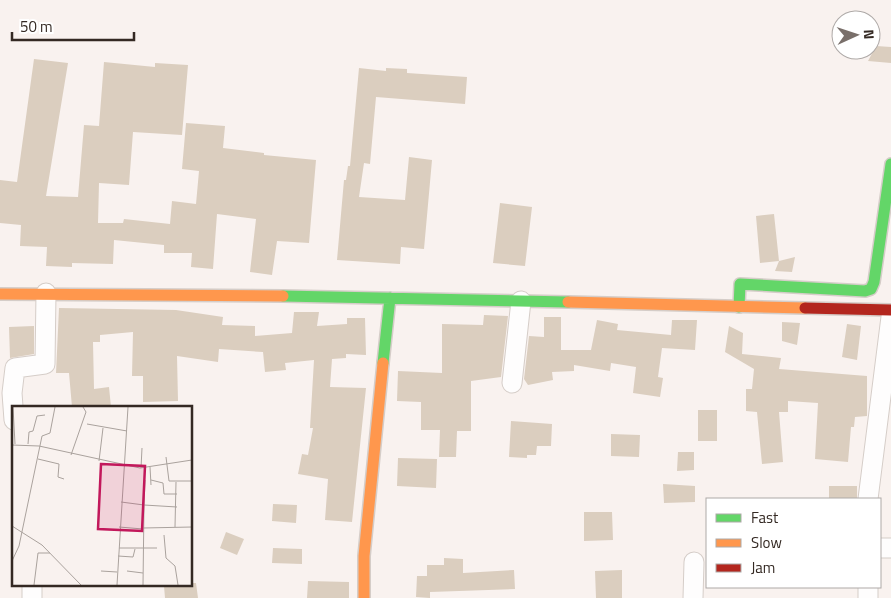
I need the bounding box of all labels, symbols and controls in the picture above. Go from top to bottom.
scale bar [12,10,135,42]
north arrow [831,10,881,60]
text: 50 m [20,15,53,38]
text: N [859,29,880,40]
inset map [12,406,192,586]
legend [706,498,881,588]
text: Fast [751,506,779,529]
text: Slow [751,531,782,554]
text: Jam [751,556,775,579]

